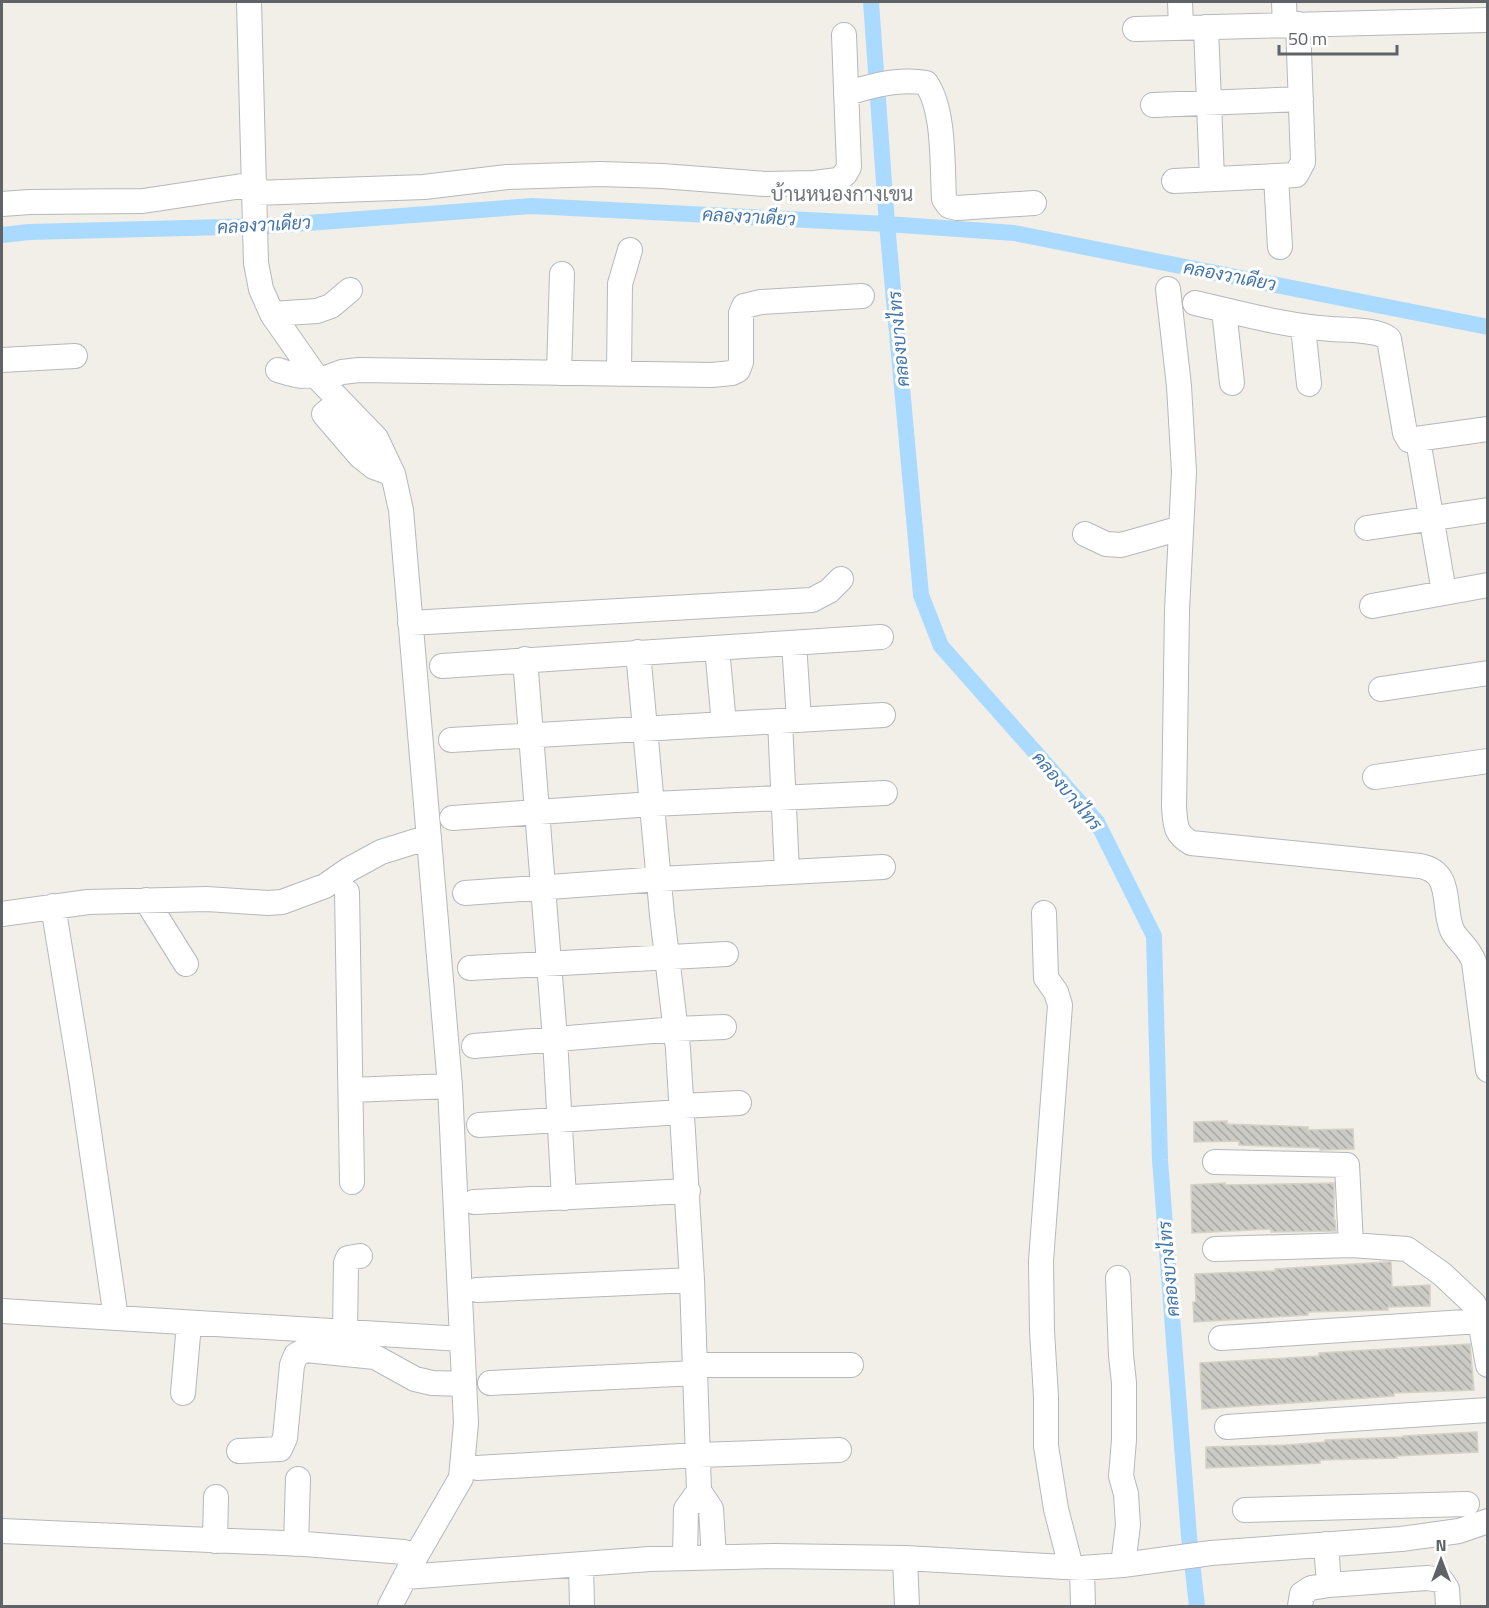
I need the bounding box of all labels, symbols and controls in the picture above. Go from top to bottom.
scale bar [1279,18,1398,56]
text: 50 m [1288,25,1327,52]
district label: บ้านหนองกางเขน [771,178,913,209]
water label: คลองวาเดียว [702,201,797,232]
water label: คลองวาเดียว [216,209,311,240]
water label: คลองวาเดียว [1182,253,1279,298]
water label: คลองบางไทร [881,289,916,388]
water label: คลองบางไทร [1026,745,1109,837]
water label: คลองบางไทร [1151,1219,1186,1318]
north arrow [1411,1530,1471,1590]
text: N [1435,1533,1447,1557]

